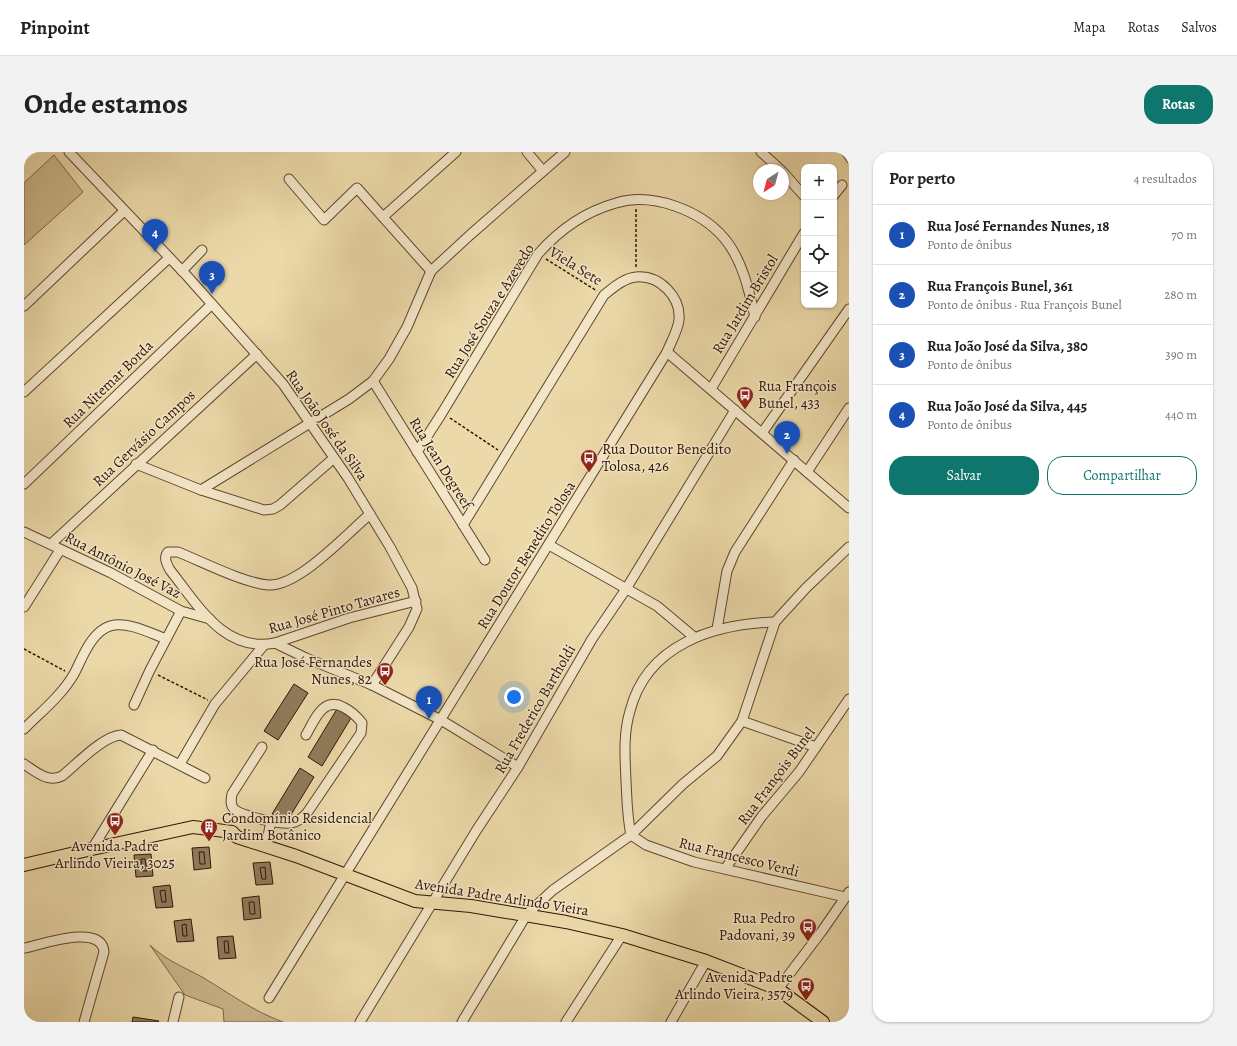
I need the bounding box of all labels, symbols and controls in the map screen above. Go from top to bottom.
text: Pinpoint [20,15,90,41]
text: Mapa [1073,18,1105,37]
text: Rotas [1127,18,1159,37]
text: Salvos [1181,18,1217,37]
text: Onde estamos [24,85,188,123]
button: Rotas [1144,85,1213,124]
north arrow [753,164,789,200]
map controls [801,164,837,308]
button: + [801,164,837,200]
text: Por perto [889,167,955,190]
text: 4 resultados [1133,170,1197,187]
button: − [801,200,837,236]
text: Rua José Fernandes Nunes, 18 [927,216,1110,236]
pin: 4 [142,219,168,252]
text: 1 [900,226,904,243]
text: 70 m [1171,226,1197,243]
button: locate [801,236,837,272]
text: Ponto de ônibus [927,236,1012,253]
street label: Rua José Souza e Azevedo [439,240,539,382]
street label: Viela Sete [545,241,607,290]
street label: Rua Jardim Bristol [707,250,783,357]
pin: 3 [199,261,225,294]
button: layers [801,272,837,308]
text: Rua François Bunel, 361 [927,276,1073,296]
text: 2 [899,286,905,303]
text: 280 m [1164,286,1197,303]
text: Ponto de ônibus · Rua François Bunel [927,296,1122,313]
street label: Rua Nitemar Borda [58,336,158,432]
text: Rua João José da Silva, 380 [927,336,1088,356]
text: 3 [899,346,905,363]
text: 390 m [1165,346,1197,363]
text: Ponto de ônibus [927,356,1012,373]
street label: Rua João José da Silva [281,366,373,484]
place label: Rua François Bunel, 433 [758,376,837,413]
street label: Rua Gervásio Campos [88,385,200,491]
bus stop icon: Rua François Bunel, 433 [735,385,755,410]
text: Rua João José da Silva, 445 [927,396,1087,416]
text: 4 [899,406,905,423]
text: 440 m [1165,406,1197,423]
street label: Rua Jean Degreef [405,413,478,514]
text: Ponto de ônibus [927,416,1012,433]
pin: 2 [774,421,800,454]
place label: Rua Doutor Benedito Tolosa, 426 [602,439,731,476]
bus stop icon: Rua Doutor Benedito Tolosa, 426 [579,448,599,473]
button: Salvar [889,456,1039,495]
button: Compartilhar [1047,456,1197,495]
street label: Rua Doutor Benedito Tolosa [472,477,580,633]
street label: Rua Antônio José Vaz [61,527,185,603]
street label: Rua José Pinto Tavares [266,582,402,638]
street label: Rua Frederico Bartholdi [490,641,580,777]
place label: Rua José Fernandes Nunes, 82 [254,652,372,689]
bus stop icon: Rua José Fernandes Nunes, 82 [375,661,395,686]
pin: 1 [416,686,442,719]
your location [504,687,524,707]
street label: Rua François Bunel [733,723,820,829]
place label: Condomínio Residencial Jardim Botânico [222,808,372,845]
bus stop icon: Avenida Padre Arlindo Vieira, 3025 [105,811,125,836]
building icon: Condomínio Residencial Jardim Botânico [199,817,219,842]
street label: Rua Francesco Verdi [677,832,801,882]
place label: Avenida Padre Arlindo Vieira, 3025 [54,836,175,873]
street label: Avenida Padre Arlindo Vieira [413,873,590,921]
place label: Rua Pedro Padovani, 39 [719,908,795,945]
bus stop icon: Rua Pedro Padovani, 39 [798,917,818,942]
place label: Avenida Padre Arlindo Vieira, 3579 [674,967,793,1004]
bus stop icon: Avenida Padre Arlindo Vieira, 3579 [796,976,816,1001]

